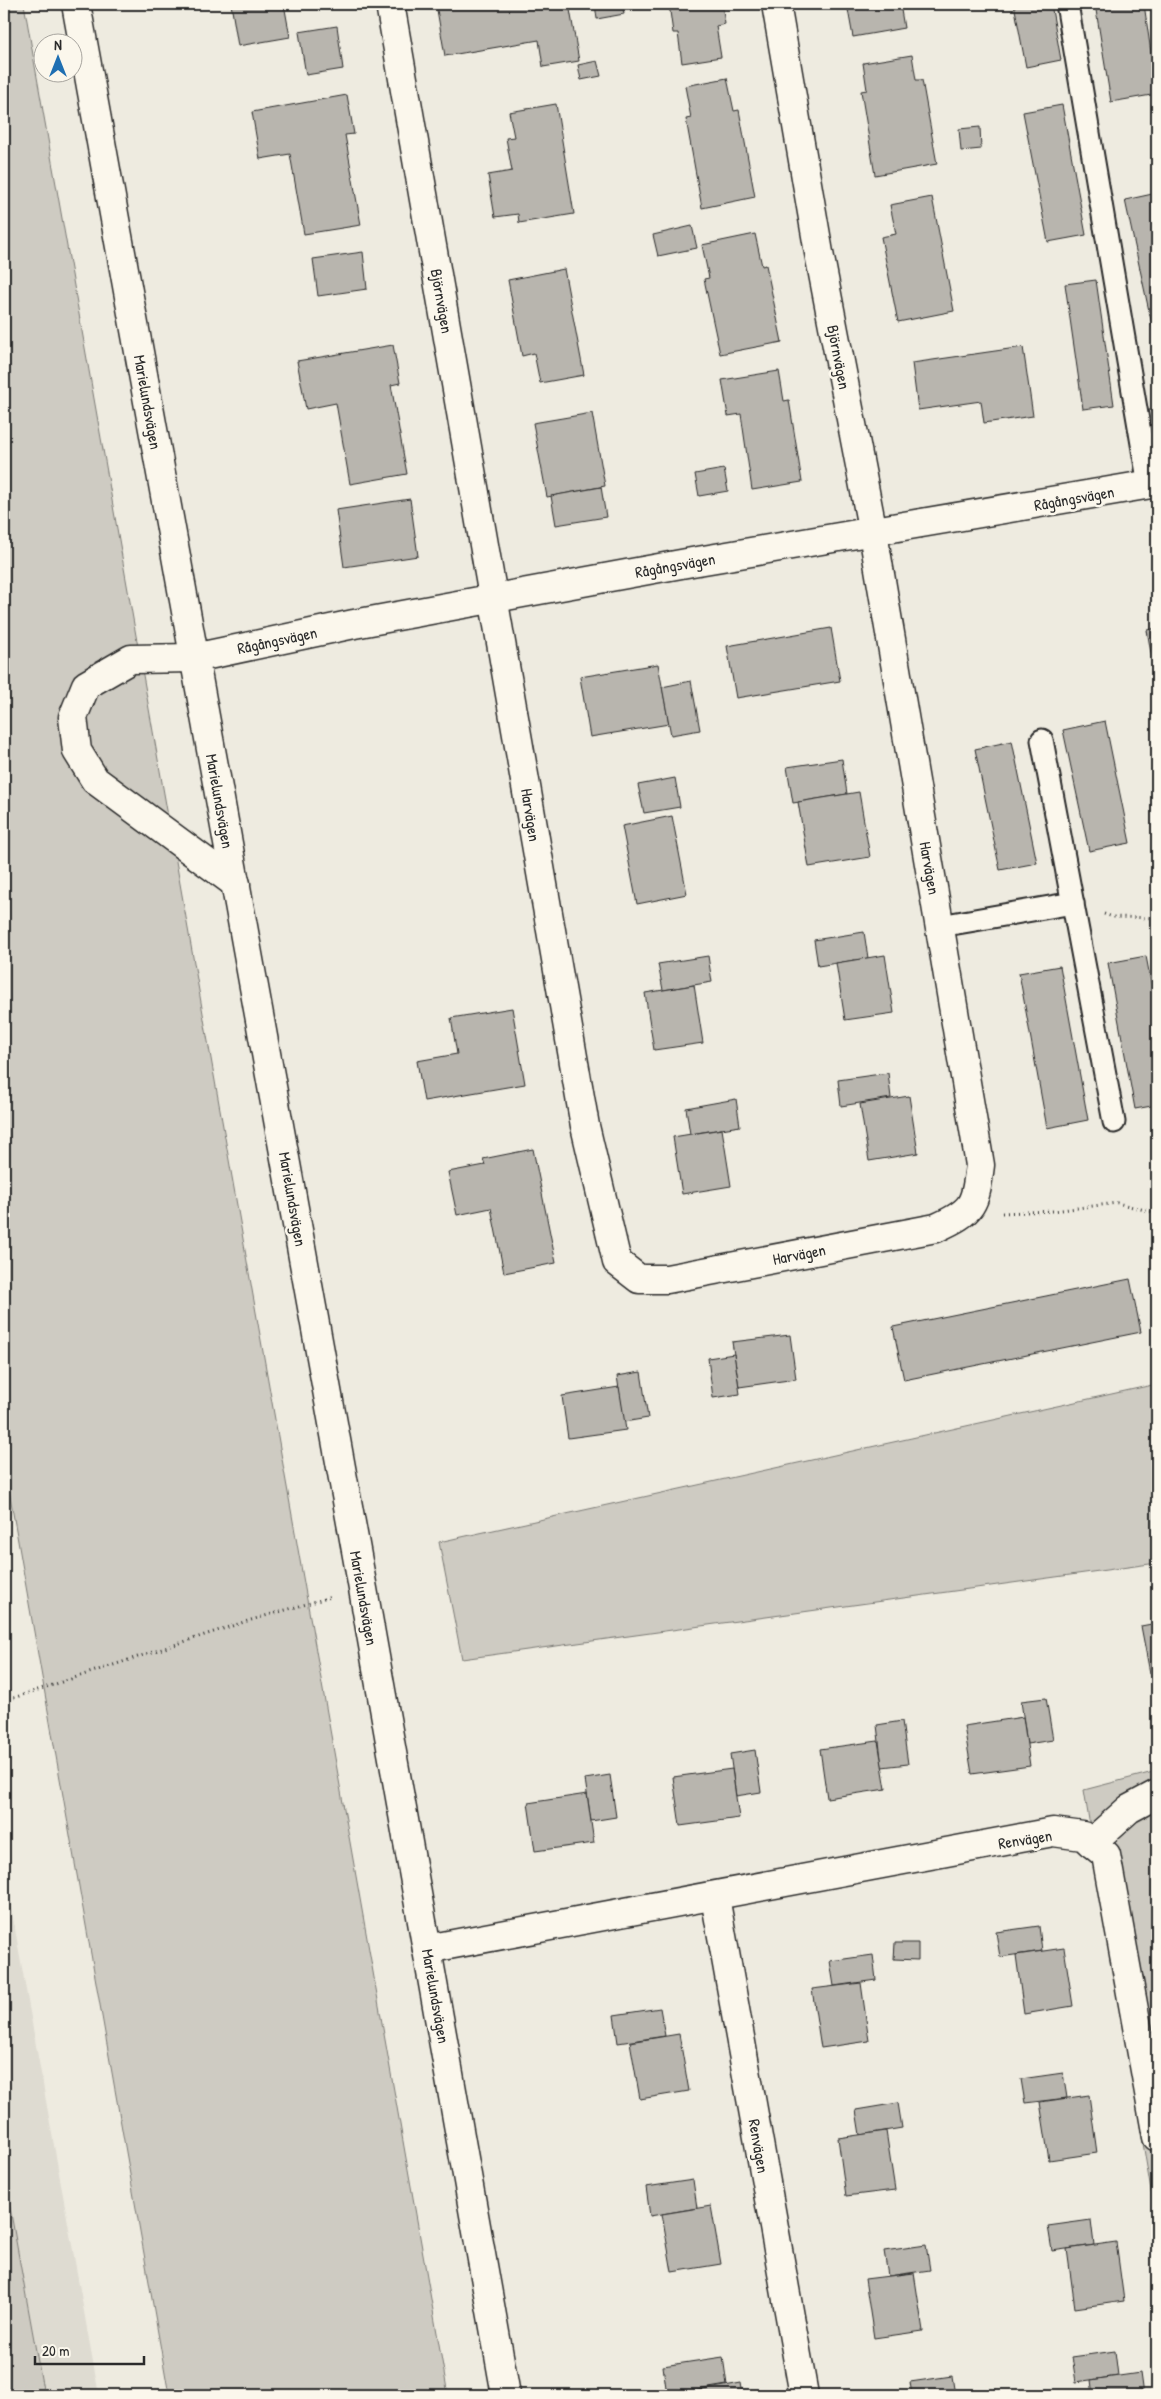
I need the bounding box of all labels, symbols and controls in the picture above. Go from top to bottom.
north arrow [32,32,82,82]
text: N [54,35,62,54]
street label: Björnvägen [426,267,458,335]
street label: Björnvägen [822,323,856,391]
street label: Marielundsvägen [129,353,167,451]
street label: Rågångsvägen [1032,480,1116,516]
street label: Rågångsvägen [633,547,717,583]
street label: Rågångsvägen [235,621,319,659]
street label: Marielundsvägen [201,752,239,850]
street label: Harvägen [516,787,546,843]
street label: Harvägen [915,840,945,896]
street label: Marielundsvägen [274,1150,312,1248]
street label: Harvägen [771,1238,827,1270]
street label: Marielundsvägen [345,1549,383,1647]
street label: Renvägen [996,1824,1054,1854]
street label: Marielundsvägen [417,1947,455,2045]
street label: Renvägen [743,2117,775,2175]
scale bar [35,2334,144,2366]
text: 20 m [42,2340,69,2361]

